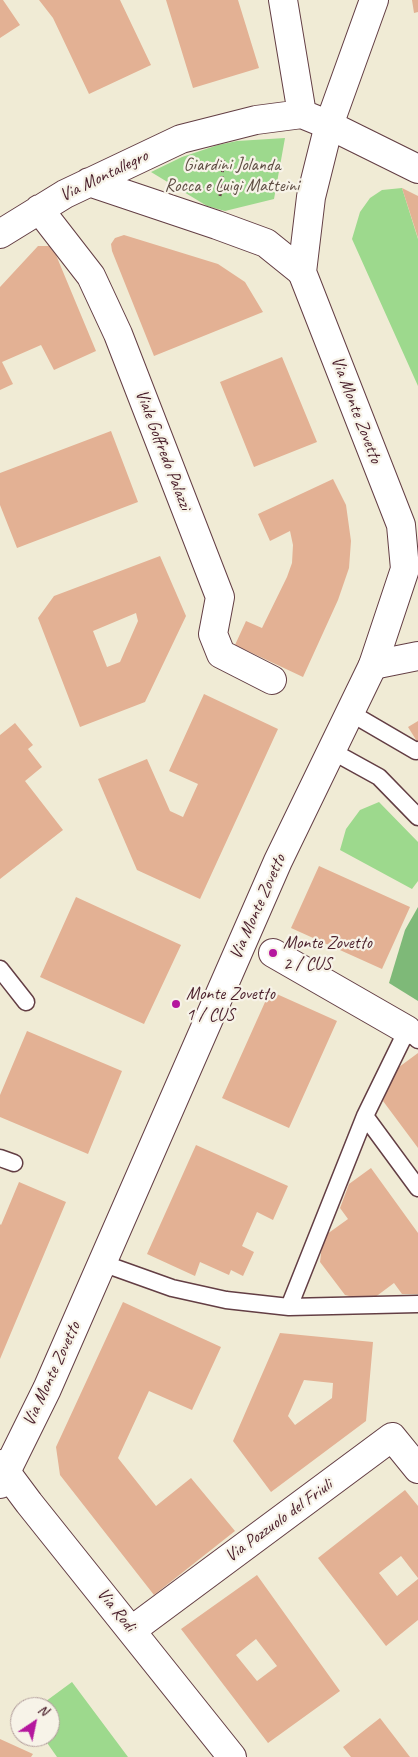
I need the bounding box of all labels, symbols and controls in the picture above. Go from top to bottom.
street label: Via Montallegro [56,145,152,207]
park label: Giardini Jolanda Rocca e Luigi Matteini [165,154,299,196]
street label: Via Monte Zovetto [326,354,386,466]
street label: Viale Goffredo Palazzi [130,387,196,513]
street label: Via Monte Zovetto [225,851,291,963]
place label: Monte Zovetto 2 / CUS [283,932,372,974]
marker: Monte Zovetto 2 / CUS [267,947,279,959]
place label: Monte Zovetto 1 / CUS [186,983,275,1026]
marker: Monte Zovetto 1 / CUS [170,998,182,1010]
street label: Via Monte Zovetto [18,1318,86,1430]
street label: Via Pozzuolo del Friuli [221,1475,337,1567]
street label: Via Rodi [92,1584,140,1636]
north arrow [10,1697,60,1747]
text: N [35,1701,51,1719]

